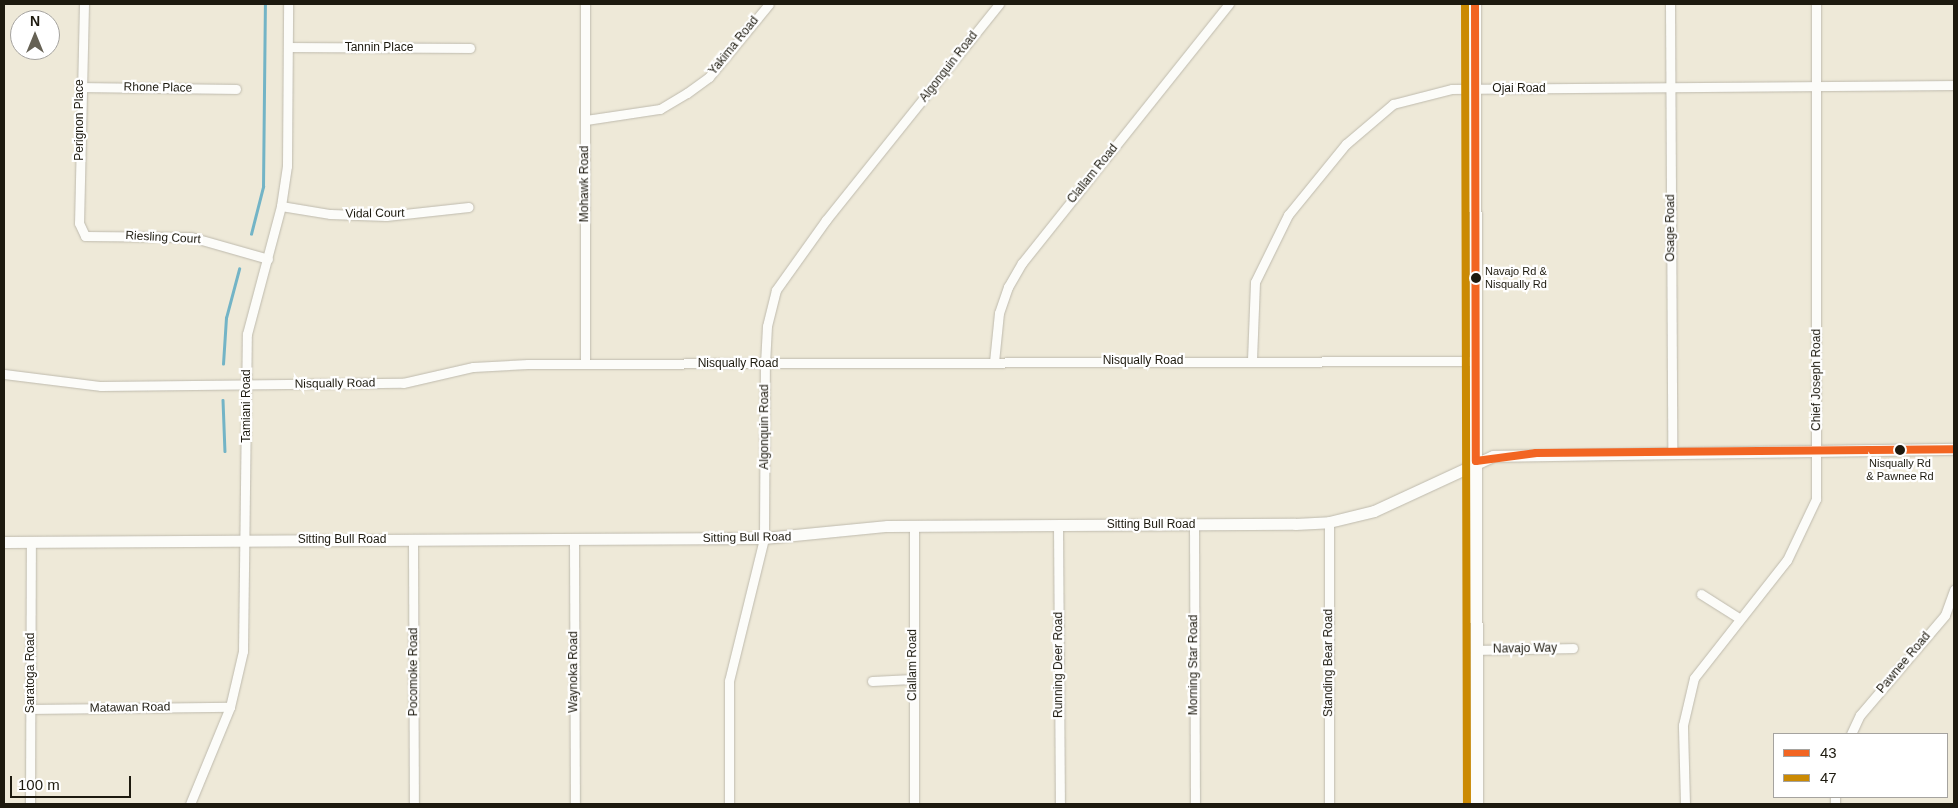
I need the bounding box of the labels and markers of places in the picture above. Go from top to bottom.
place label: Navajo Rd & Nisqually Rd [1485,265,1547,291]
marker: Navajo Rd & Nisqually Rd [1471,273,1481,283]
marker: Nisqually Rd & Pawnee Rd [1895,445,1905,455]
place label: Nisqually Rd & Pawnee Rd [1866,457,1934,483]

